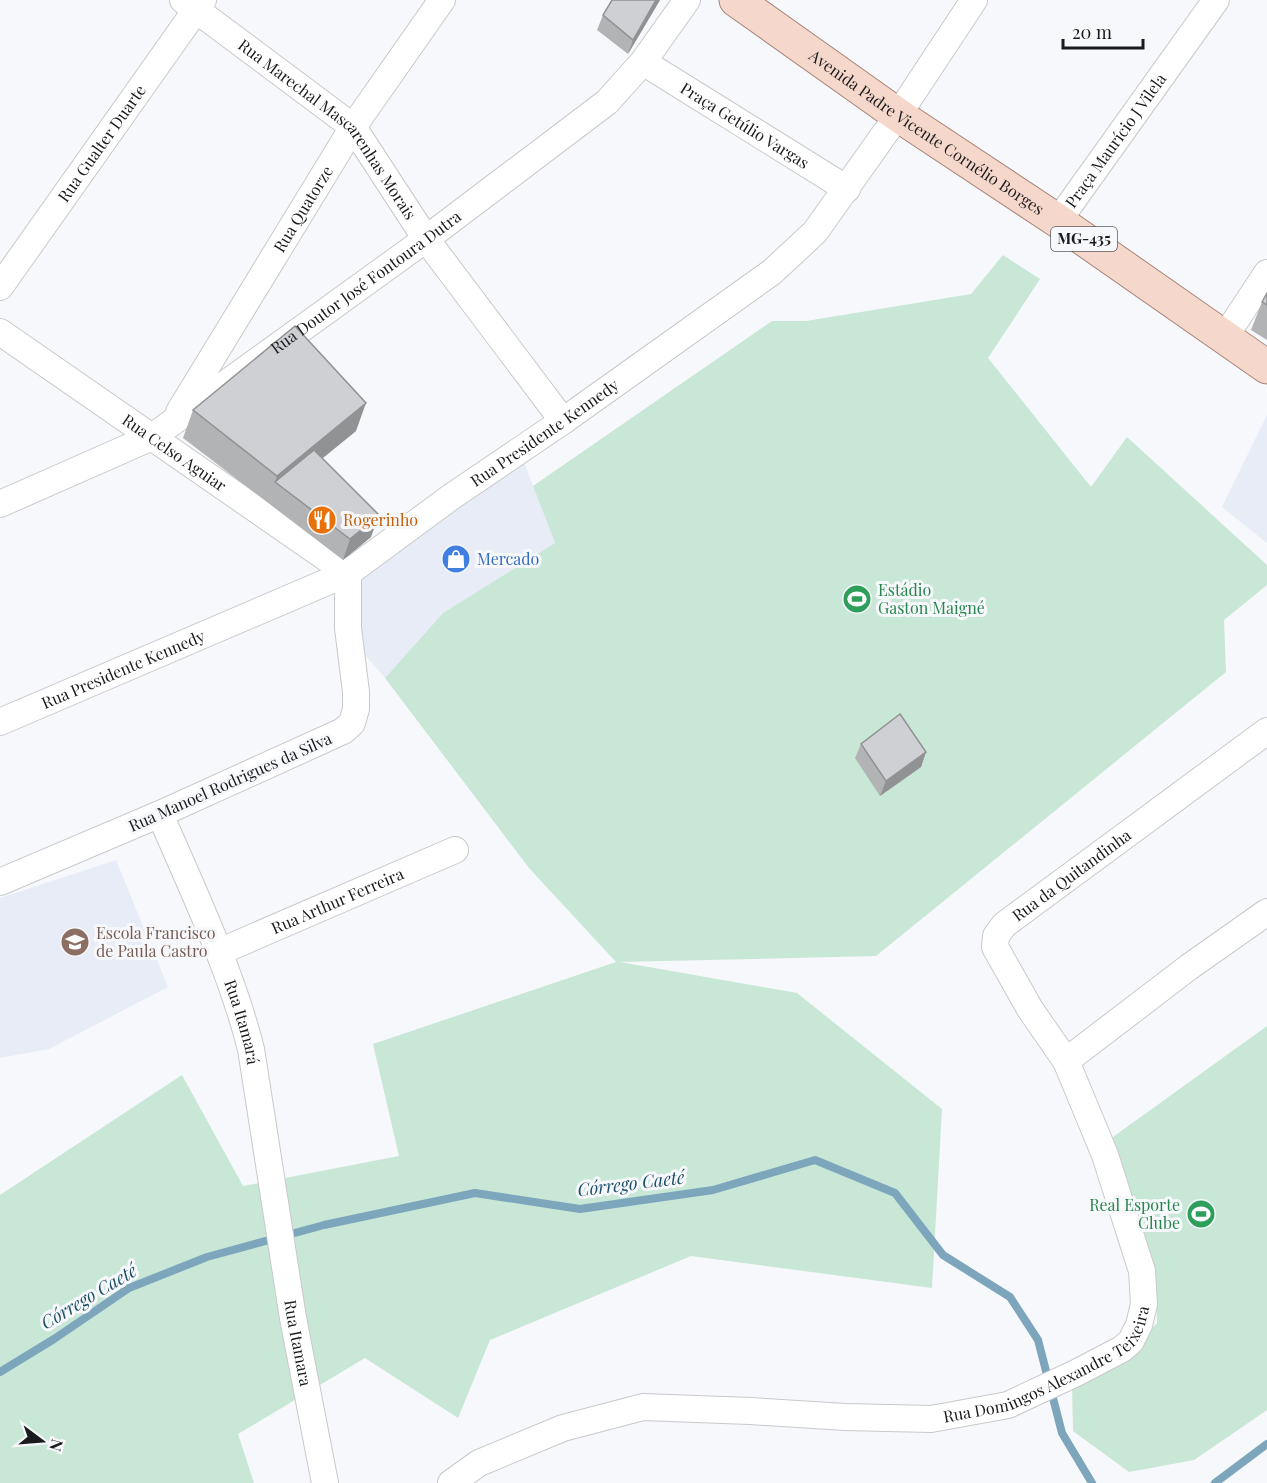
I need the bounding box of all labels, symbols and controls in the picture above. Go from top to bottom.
scale bar [1063,12,1142,50]
text: 20 m [1072,20,1112,44]
street label: Rua Marechal Mascarenhas Morais [234,34,421,223]
street label: Avenida Padre Vicente Cornélio Borges [805,44,1048,219]
street label: Praça Maurício J Vilela [1060,69,1170,211]
street label: Praça Getúlio Vargas [677,77,813,173]
street label: Rua Gualter Duarte [53,80,150,206]
street label: Rua Quatorze [268,161,337,256]
street label: Rua Doutor José Fontoura Dutra [266,205,465,358]
road number: MG-435 [1051,227,1117,251]
street label: Rua Presidente Kennedy [466,374,622,491]
street label: Rua Celso Aguiar [118,409,231,496]
restaurant icon: Rogerinho [306,504,338,536]
place label: Rogerinho [343,509,418,530]
shop icon: Mercado [440,543,472,575]
place label: Mercado [477,548,540,569]
place label: Estádio Gaston Maigné [878,579,985,618]
sports icon: Estádio Gaston Maigné [841,583,873,615]
street label: Rua Presidente Kennedy [38,625,208,713]
street label: Rua Manoel Rodrigues da Silva [125,727,335,836]
street label: Rua da Quitandinha [1008,824,1135,926]
street label: Rua Arthur Ferreira [268,863,407,938]
place label: Escola Francisco de Paula Castro [96,922,216,961]
school or university icon: Escola Francisco de Paula Castro [59,926,91,958]
street label: Rua Itamará [220,976,264,1066]
water label: Córrego Caeté [576,1164,687,1201]
place label: Real Esporte Clube [1089,1194,1180,1233]
sports icon: Real Esporte Clube [1185,1198,1217,1230]
water label: Córrego Caeté [36,1257,142,1334]
street label: Rua Itamara [280,1298,317,1388]
street label: Rua Domingos Alexandre Teixeira [941,1304,1153,1427]
north arrow [12,1411,72,1471]
text: N [45,1437,69,1454]

